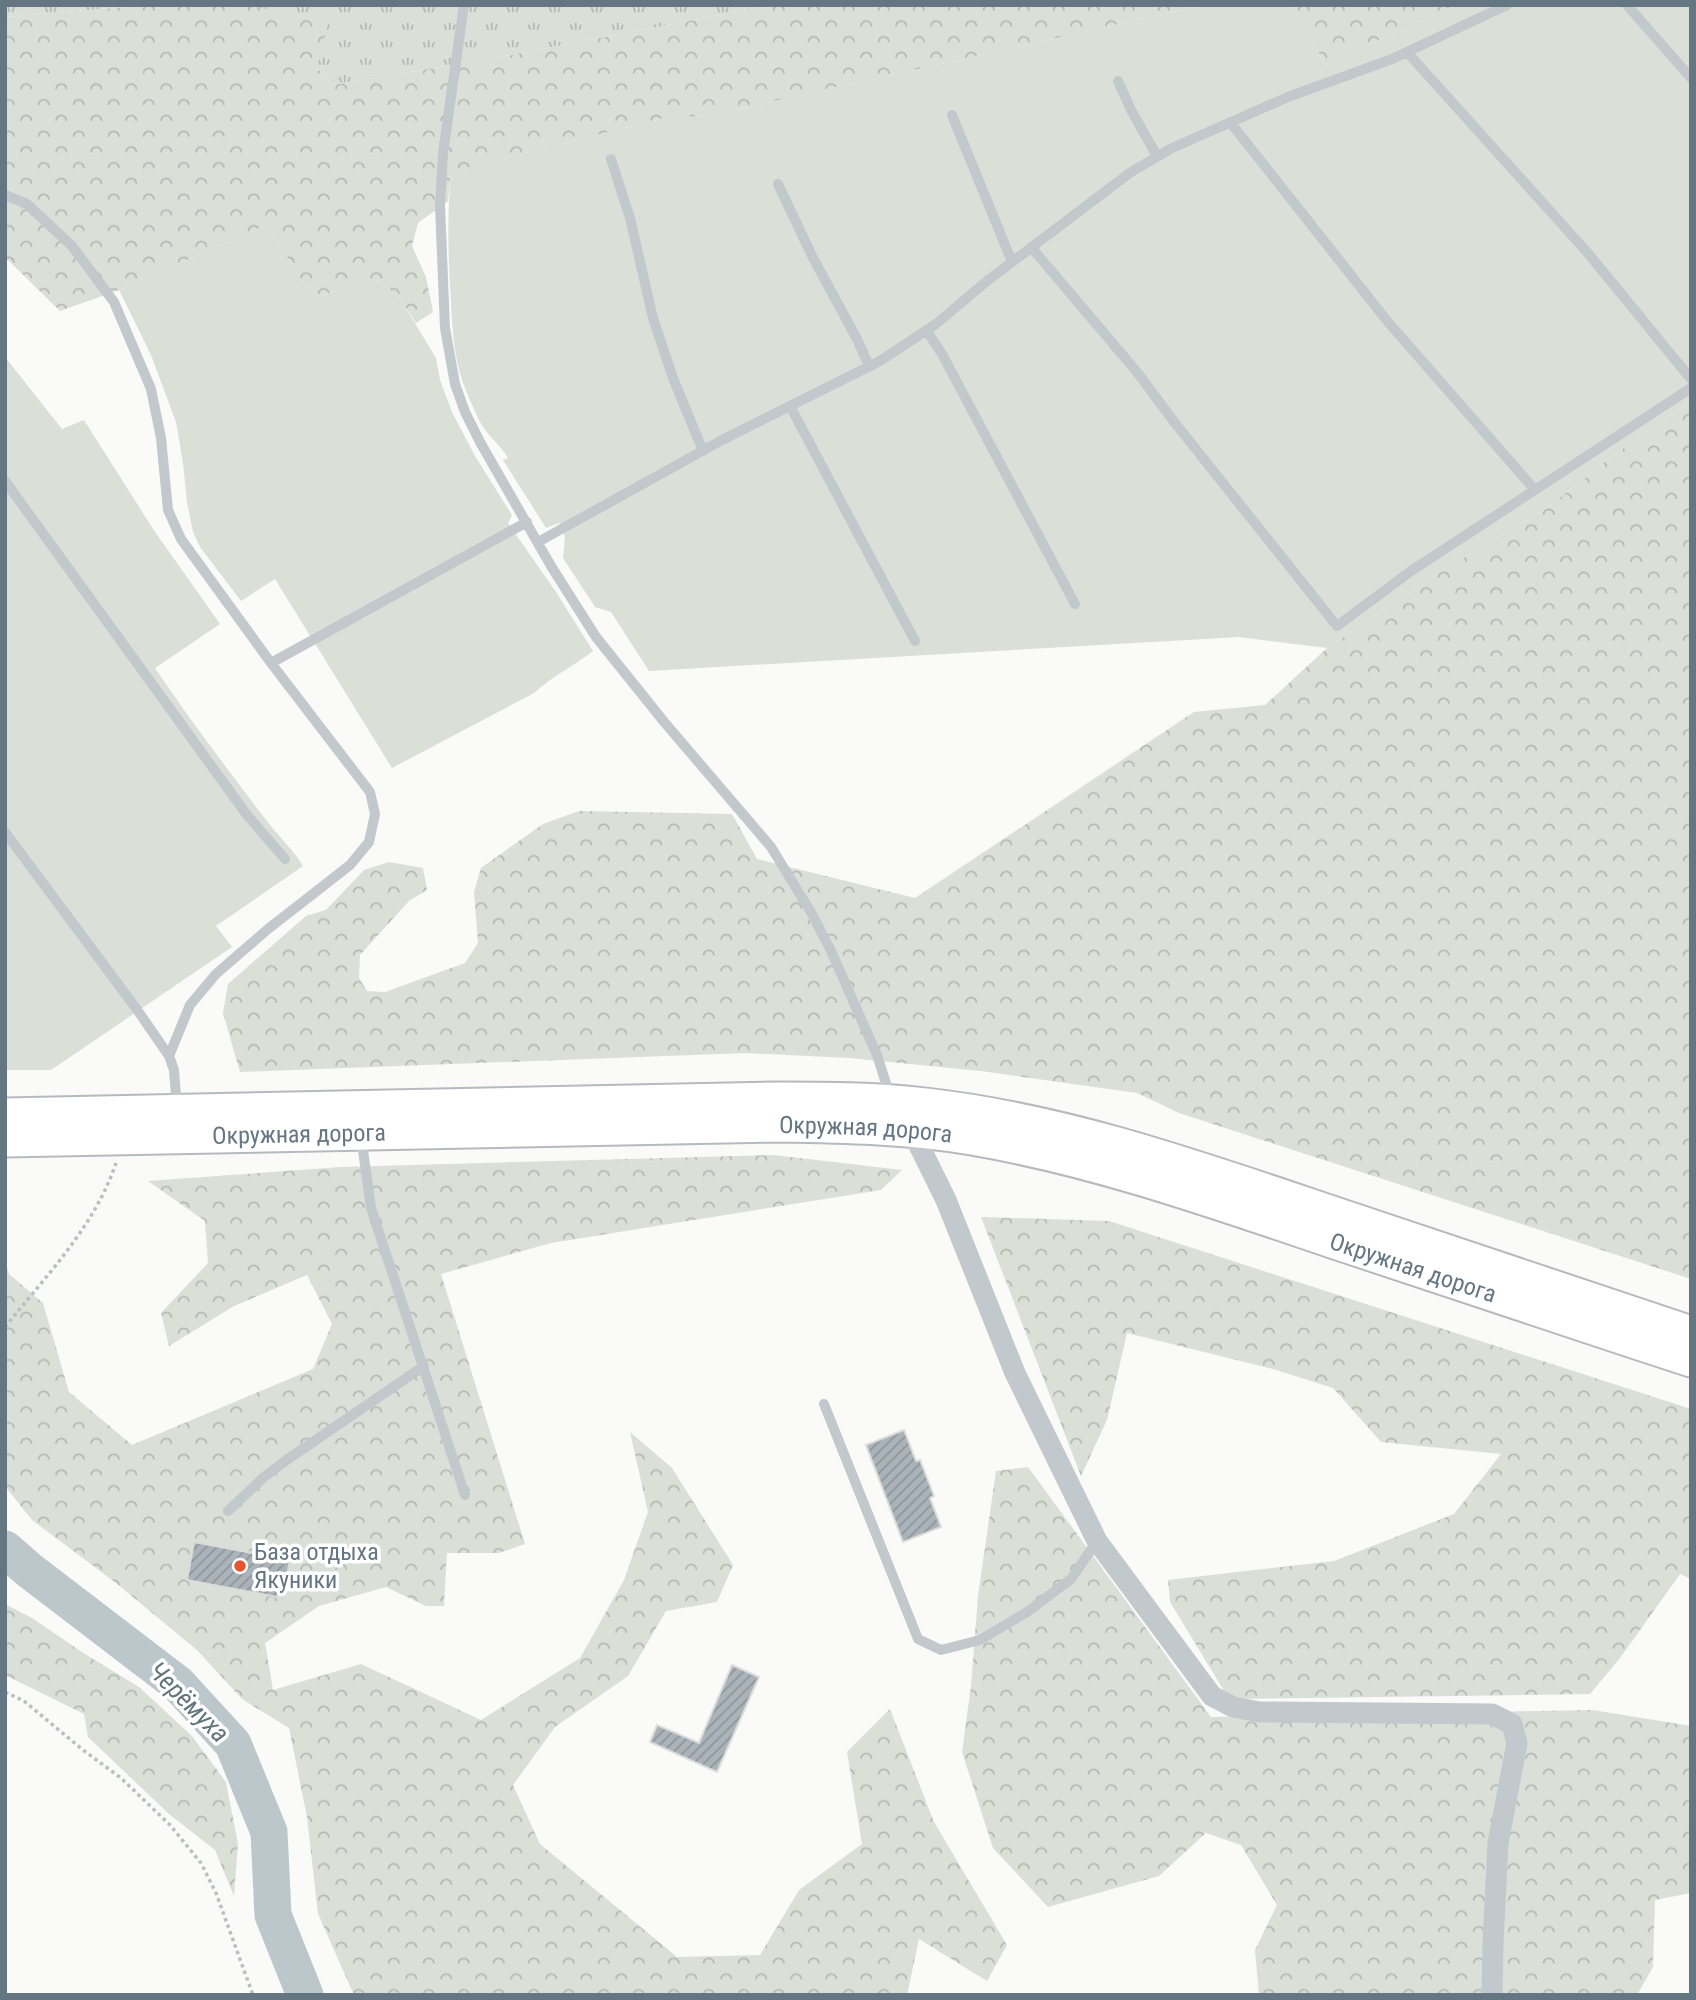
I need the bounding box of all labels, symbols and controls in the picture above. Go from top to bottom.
street label: Окружная дорога [779,1111,954,1149]
street label: Окружная дорога [212,1119,386,1150]
street label: Окружная дорога [1326,1227,1500,1309]
place label: База отдыха Якуники [254,1538,379,1594]
marker: База отдыха Якуники [232,1558,248,1574]
water label: Черёмуха [143,1656,235,1748]

